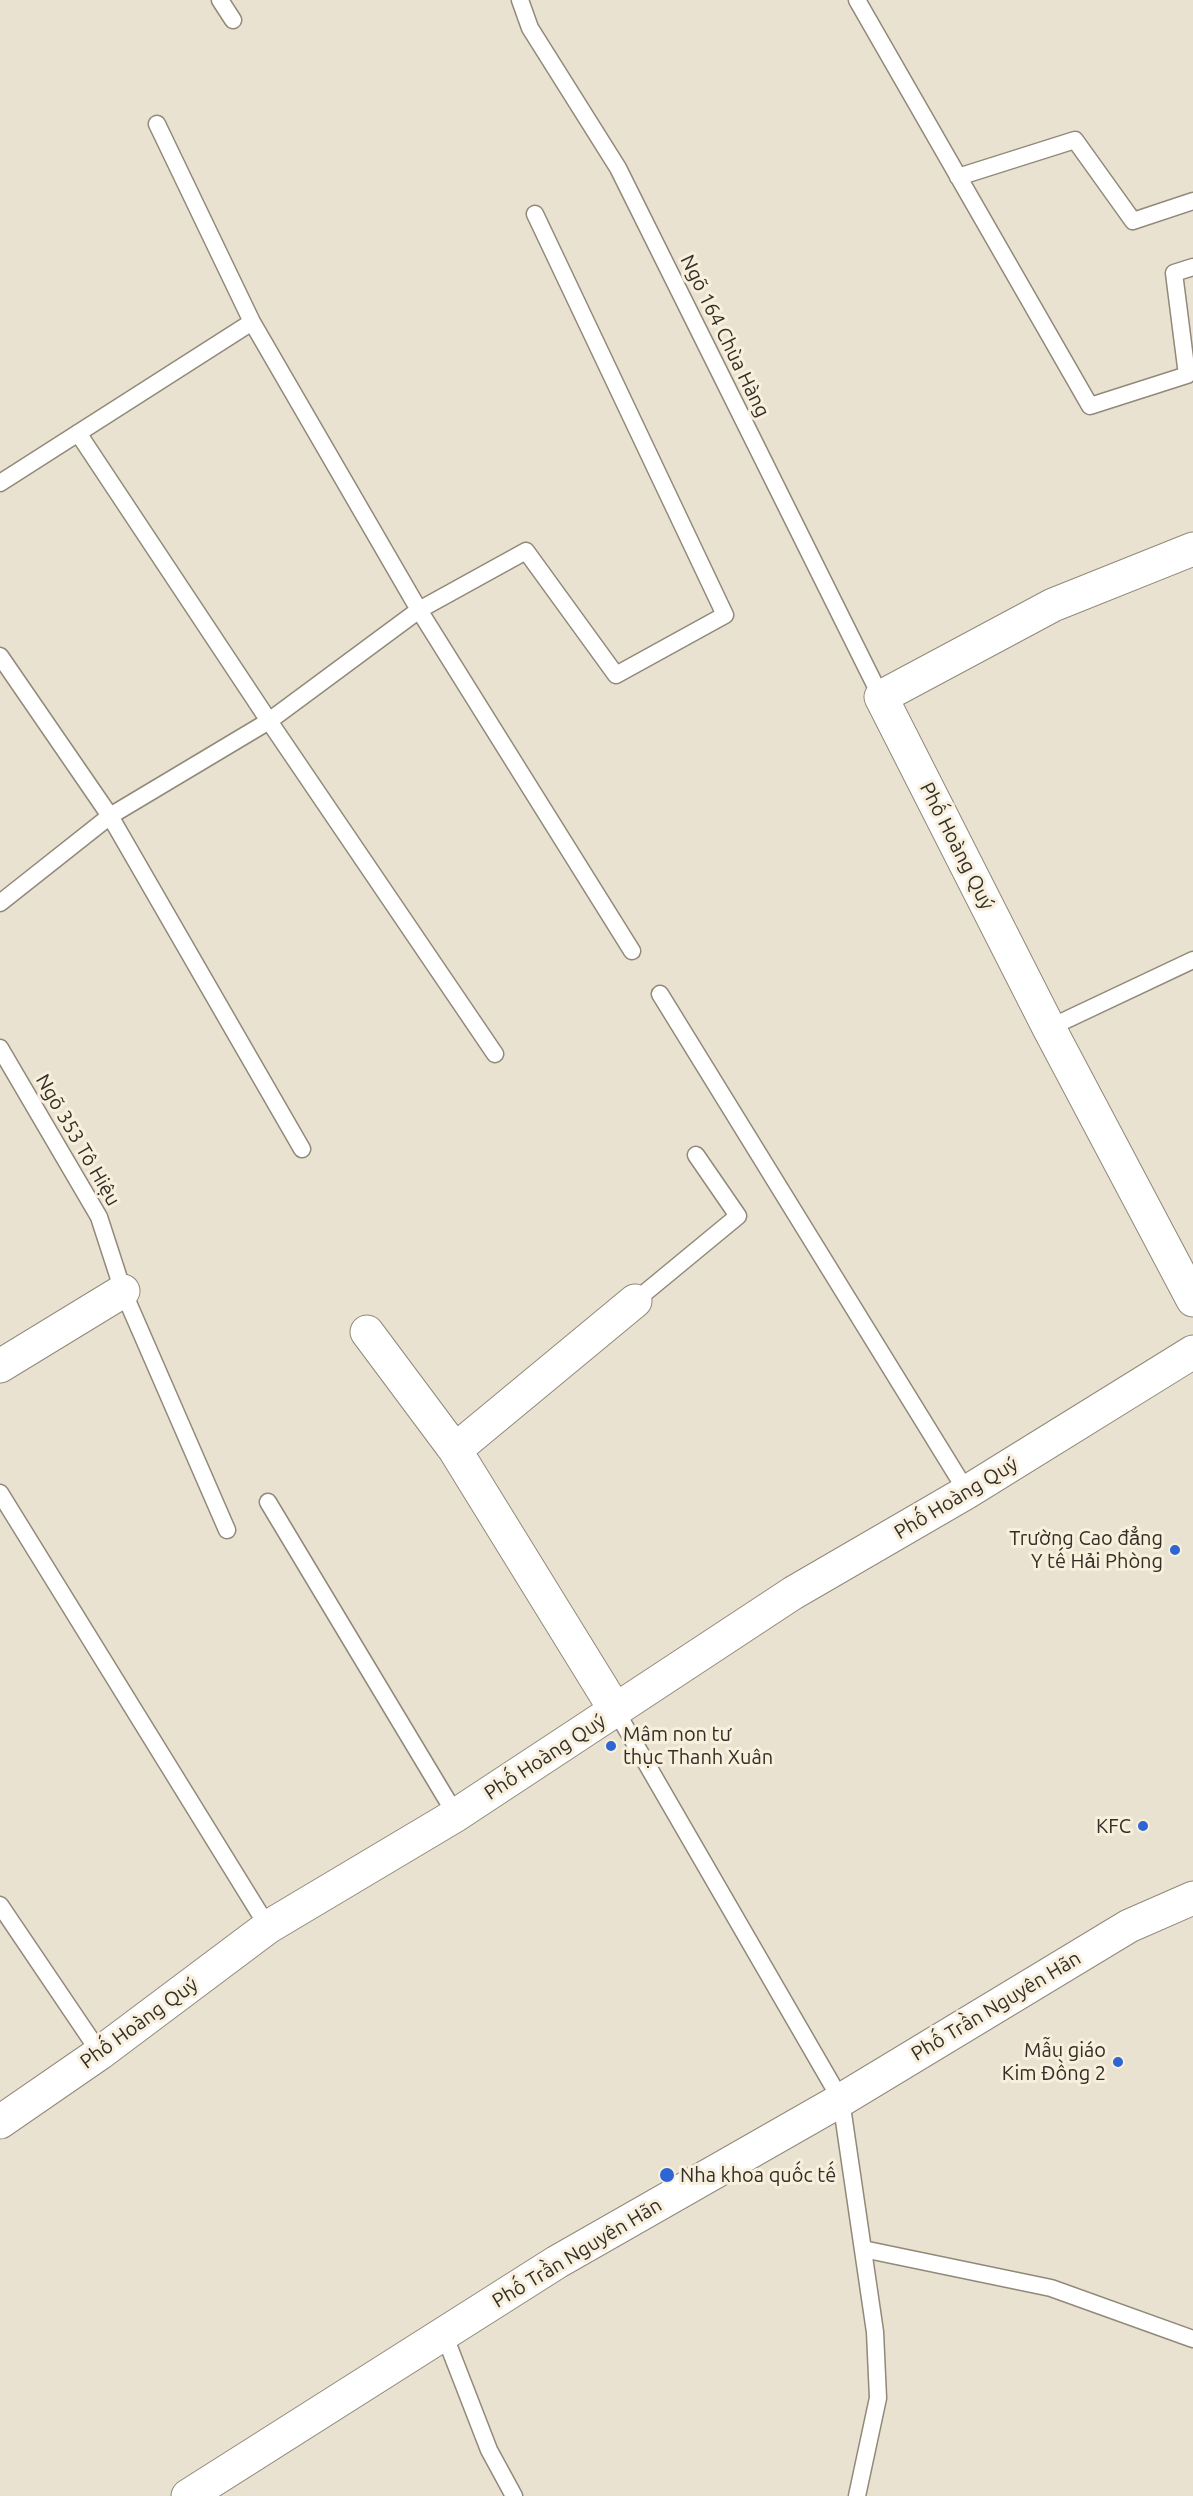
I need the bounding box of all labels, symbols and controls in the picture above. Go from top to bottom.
street label: Ngõ 164 Chùa Hàng [675,251,775,421]
street label: Phố Hoàng Quý [915,778,999,914]
street label: Ngõ 353 Tô Hiệu [31,1070,125,1210]
street label: Phố Hoàng Quý [890,1452,1022,1544]
place label: Trường Cao đẳng Y tế Hải Phòng [1009,1526,1163,1573]
marker: Trường Cao đẳng Y tế Hải Phòng [1168,1543,1182,1557]
street label: Phố Hoàng Quý [480,1709,610,1805]
place label: Mâm non tư thục Thanh Xuân [623,1722,773,1769]
marker: Mâm non tư thục Thanh Xuân [604,1739,618,1753]
place label: KFC [1096,1814,1131,1838]
marker: KFC [1136,1819,1150,1833]
street label: Phố Trần Nguyên Hãn [907,1946,1085,2066]
street label: Phố Hoàng Quý [75,1972,203,2074]
place label: Mẫu giáo Kim Đồng 2 [1002,2038,1106,2085]
marker: Mẫu giáo Kim Đồng 2 [1111,2055,1125,2069]
place label: Nha khoa quốc tế [680,2163,836,2187]
marker: Nha khoa quốc tế [658,2166,676,2184]
street label: Phố Trần Nguyên Hãn [488,2193,666,2313]

